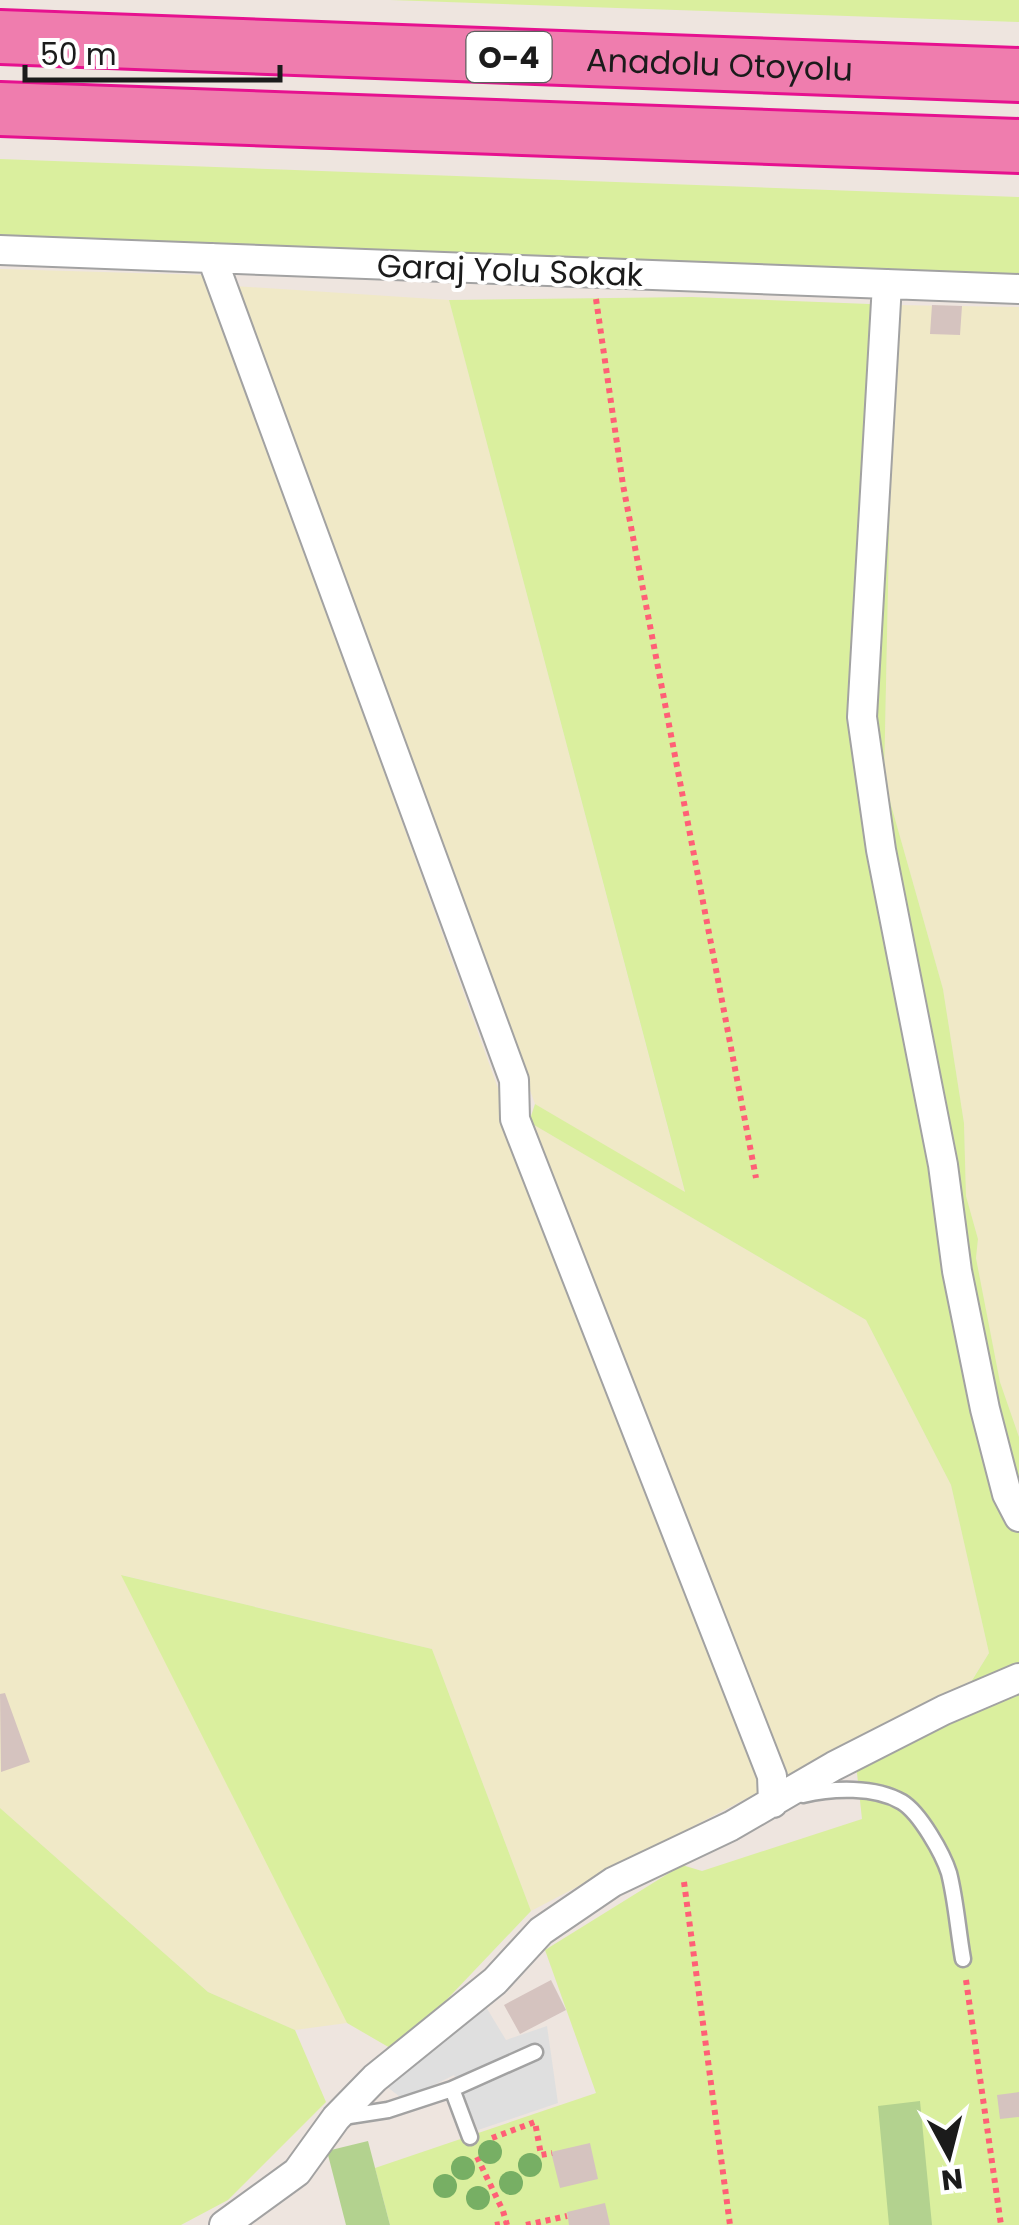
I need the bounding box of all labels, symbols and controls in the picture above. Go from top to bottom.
scale bar [25,20,280,82]
road number: O-4 [466,32,552,82]
text: 50 m [40,33,117,76]
street label: Anadolu Otoyolu [585,36,854,91]
street label: Garaj Yolu Sokak [376,243,644,297]
north arrow [899,2105,999,2205]
text: N [939,2159,965,2200]

